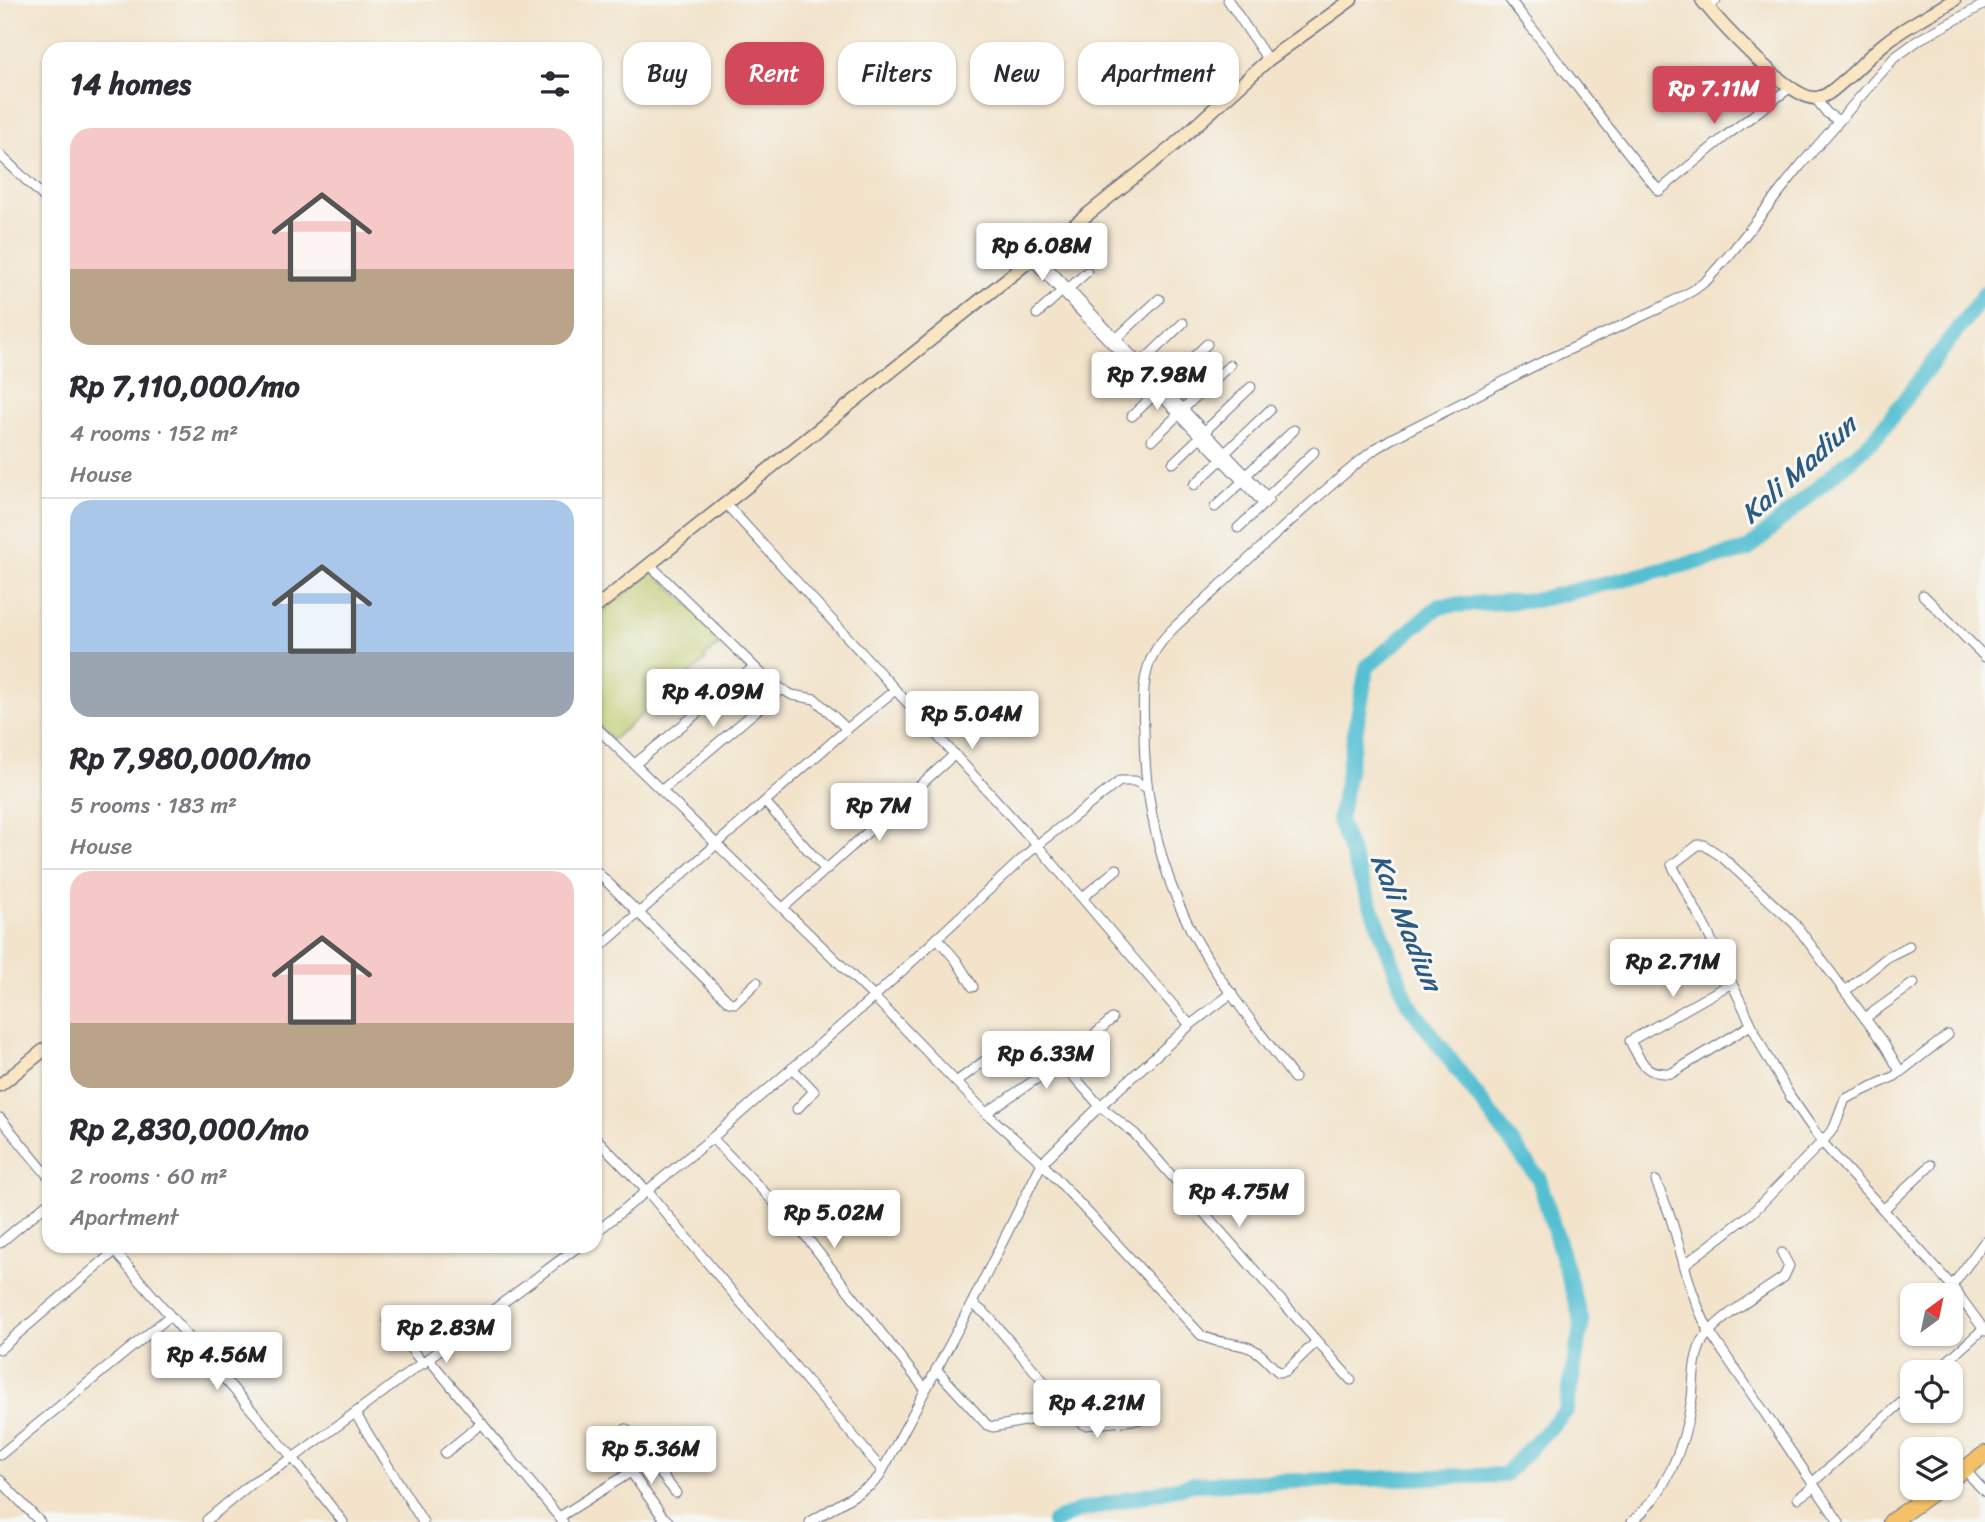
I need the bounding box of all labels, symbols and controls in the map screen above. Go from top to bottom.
chip: Buy [623,42,711,105]
chip: Rent [725,42,824,105]
chip: Filters [838,42,956,105]
chip: New [970,42,1064,105]
chip: Apartment [1078,42,1239,105]
text: 14 homes [70,57,191,111]
icon: filters [536,65,574,103]
pin: Rp 7.11M [1642,66,1786,126]
text: Rp 7.11M [1669,68,1759,109]
icon: home [259,174,385,300]
pin: Rp 6.08M [970,224,1114,283]
text: Rp 6.08M [992,225,1092,266]
pin: Rp 7.98M [1085,352,1229,412]
text: Rp 7.98M [1108,354,1206,395]
text: Rp 7,110,000/mo [70,359,300,413]
water label: Kali Madiun [1728,401,1871,536]
text: 4 rooms · 152 m² [70,413,238,454]
text: House [70,454,132,495]
icon: home [259,546,385,672]
pin: Rp 4.09M [641,670,785,729]
text: Rp 4.09M [663,671,763,712]
pin: Rp 5.04M [900,692,1044,751]
text: Rp 5.04M [922,693,1022,734]
text: Rp 7,980,000/mo [70,731,311,785]
pin: Rp 7M [830,784,928,843]
text: 5 rooms · 183 m² [70,785,237,826]
text: Rp 7M [847,785,911,826]
text: House [70,826,132,867]
water label: Kali Madiun [1357,846,1457,1001]
icon: home [259,917,385,1043]
pin: Rp 2.71M [1601,940,1745,999]
text: Rp 2.71M [1626,941,1720,982]
pin: Rp 6.33M [974,1032,1118,1091]
text: Rp 6.33M [998,1033,1094,1074]
text: Rp 2,830,000/mo [70,1102,309,1156]
text: 2 rooms · 60 m² [70,1156,228,1197]
pin: Rp 4.75M [1167,1170,1311,1229]
text: Rp 4.75M [1189,1171,1289,1212]
pin: Rp 5.02M [762,1190,906,1250]
text: Rp 5.02M [784,1192,884,1233]
text: Apartment [70,1197,179,1238]
north arrow [1900,1283,1964,1346]
map controls [1900,1283,1963,1500]
pin: Rp 2.83M [374,1306,518,1365]
text: Rp 2.83M [397,1307,495,1348]
pin: Rp 4.56M [145,1332,289,1392]
text: Rp 4.56M [167,1334,267,1375]
button: locate [1900,1360,1963,1423]
pin: Rp 4.21M [1025,1380,1169,1440]
text: Rp 4.21M [1049,1382,1145,1423]
pin: Rp 5.36M [579,1426,723,1486]
text: Rp 5.36M [602,1428,700,1469]
button: layers [1900,1437,1963,1500]

